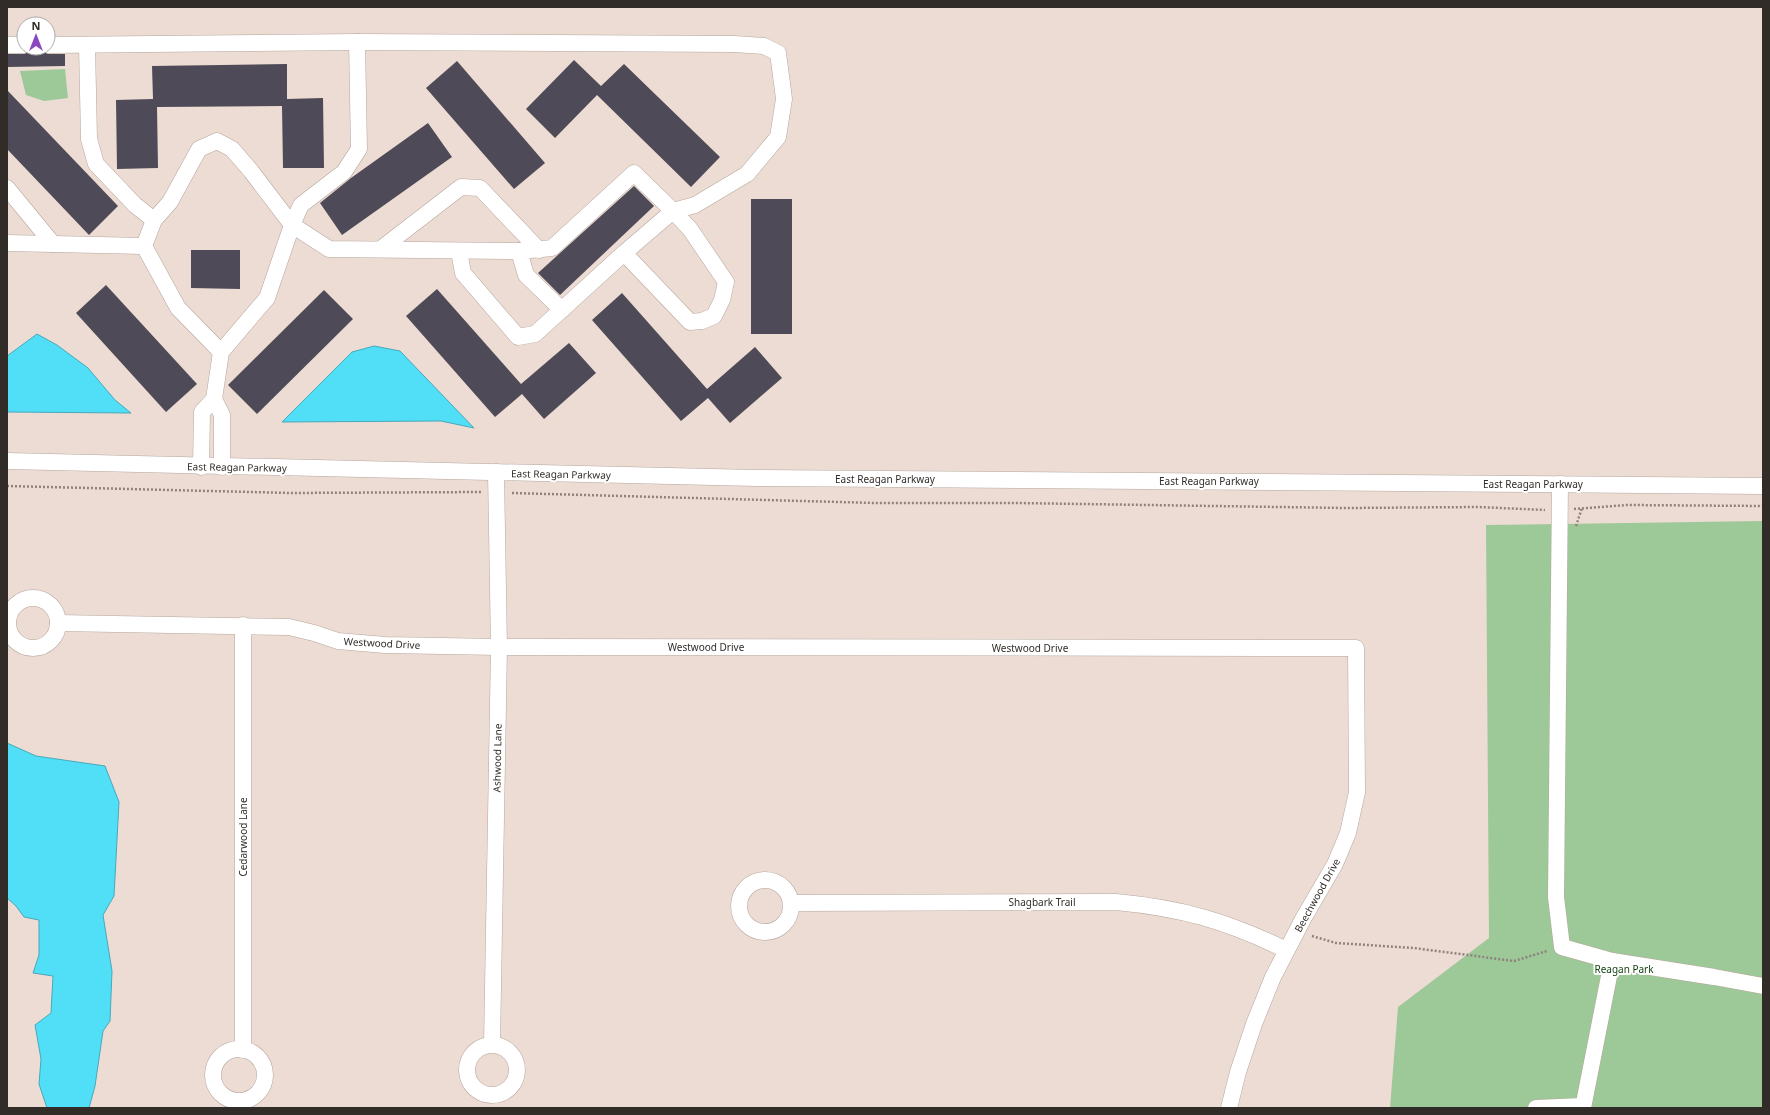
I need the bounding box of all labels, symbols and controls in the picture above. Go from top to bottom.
north arrow [16,16,56,56]
text: N [32,18,40,33]
street label: East Reagan Parkway [187,459,288,475]
street label: East Reagan Parkway [511,466,612,482]
street label: East Reagan Parkway [835,472,936,486]
street label: East Reagan Parkway [1159,474,1260,488]
street label: East Reagan Parkway [1483,477,1584,491]
street label: Westwood Drive [343,634,421,652]
street label: Westwood Drive [668,640,745,654]
street label: Westwood Drive [992,641,1069,655]
street label: Ashwood Lane [489,723,505,792]
street label: Cedarwood Lane [236,797,250,877]
street label: Beechwood Drive [1291,855,1343,934]
street label: Shagbark Trail [1008,895,1076,909]
park label: Reagan Park [1594,962,1654,976]

